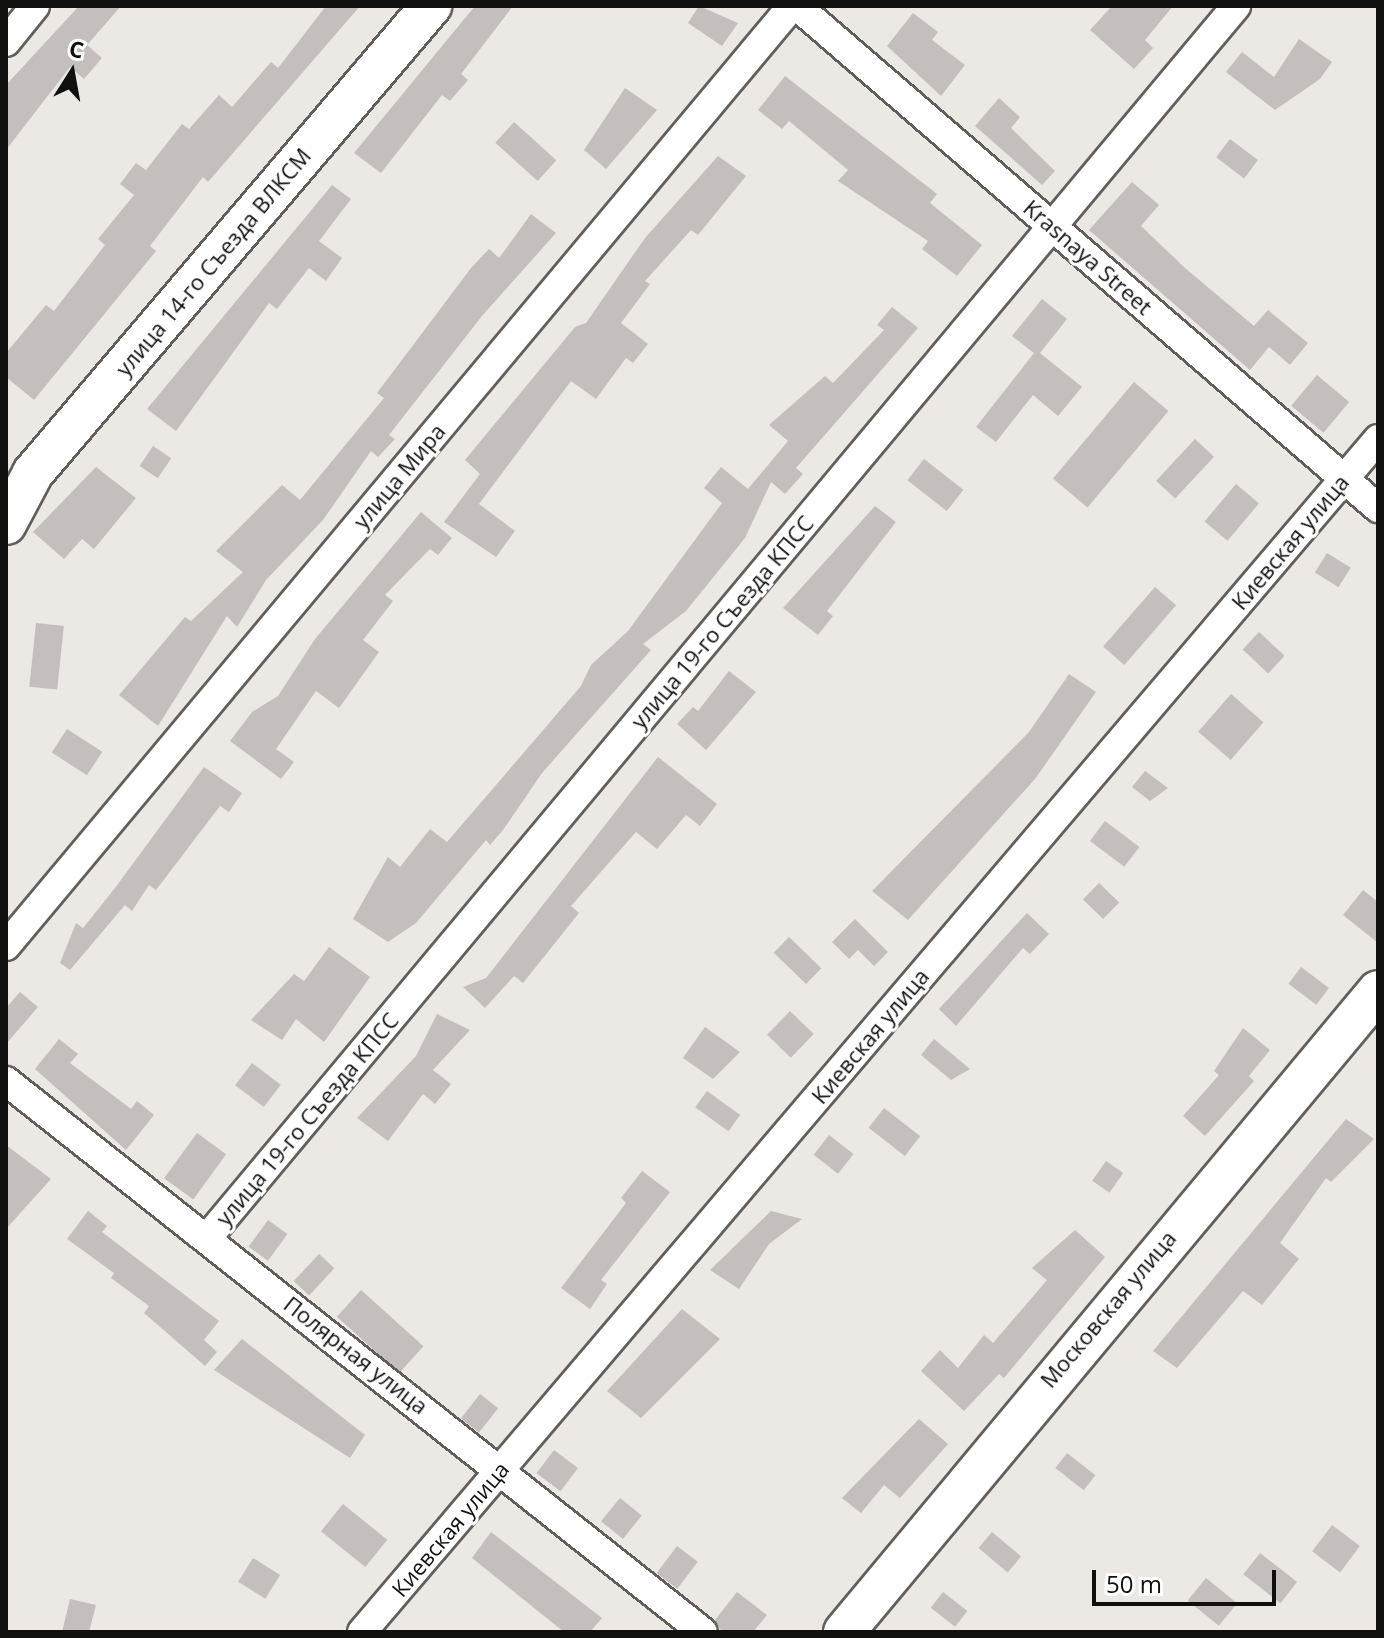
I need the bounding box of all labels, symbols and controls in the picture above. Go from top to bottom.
north arrow [32,32,112,112]
text: С [67,32,86,65]
street label: улица 14-го Съезда ВЛКСМ [110,143,316,381]
street label: Krasnaya Street [1018,194,1158,320]
street label: улица Мира [348,418,450,534]
street label: Киевская улица [1226,469,1354,615]
street label: улица 19-го Съезда КПСС [625,510,819,734]
street label: Киевская улица [806,963,934,1109]
street label: улица 19-го Съезда КПСС [210,1007,404,1231]
street label: Московская улица [1035,1225,1181,1393]
street label: Полярная улица [279,1291,433,1419]
street label: Киевская улица [386,1456,514,1602]
scale bar [1096,1554,1280,1604]
text: 50 m [1106,1567,1162,1600]

